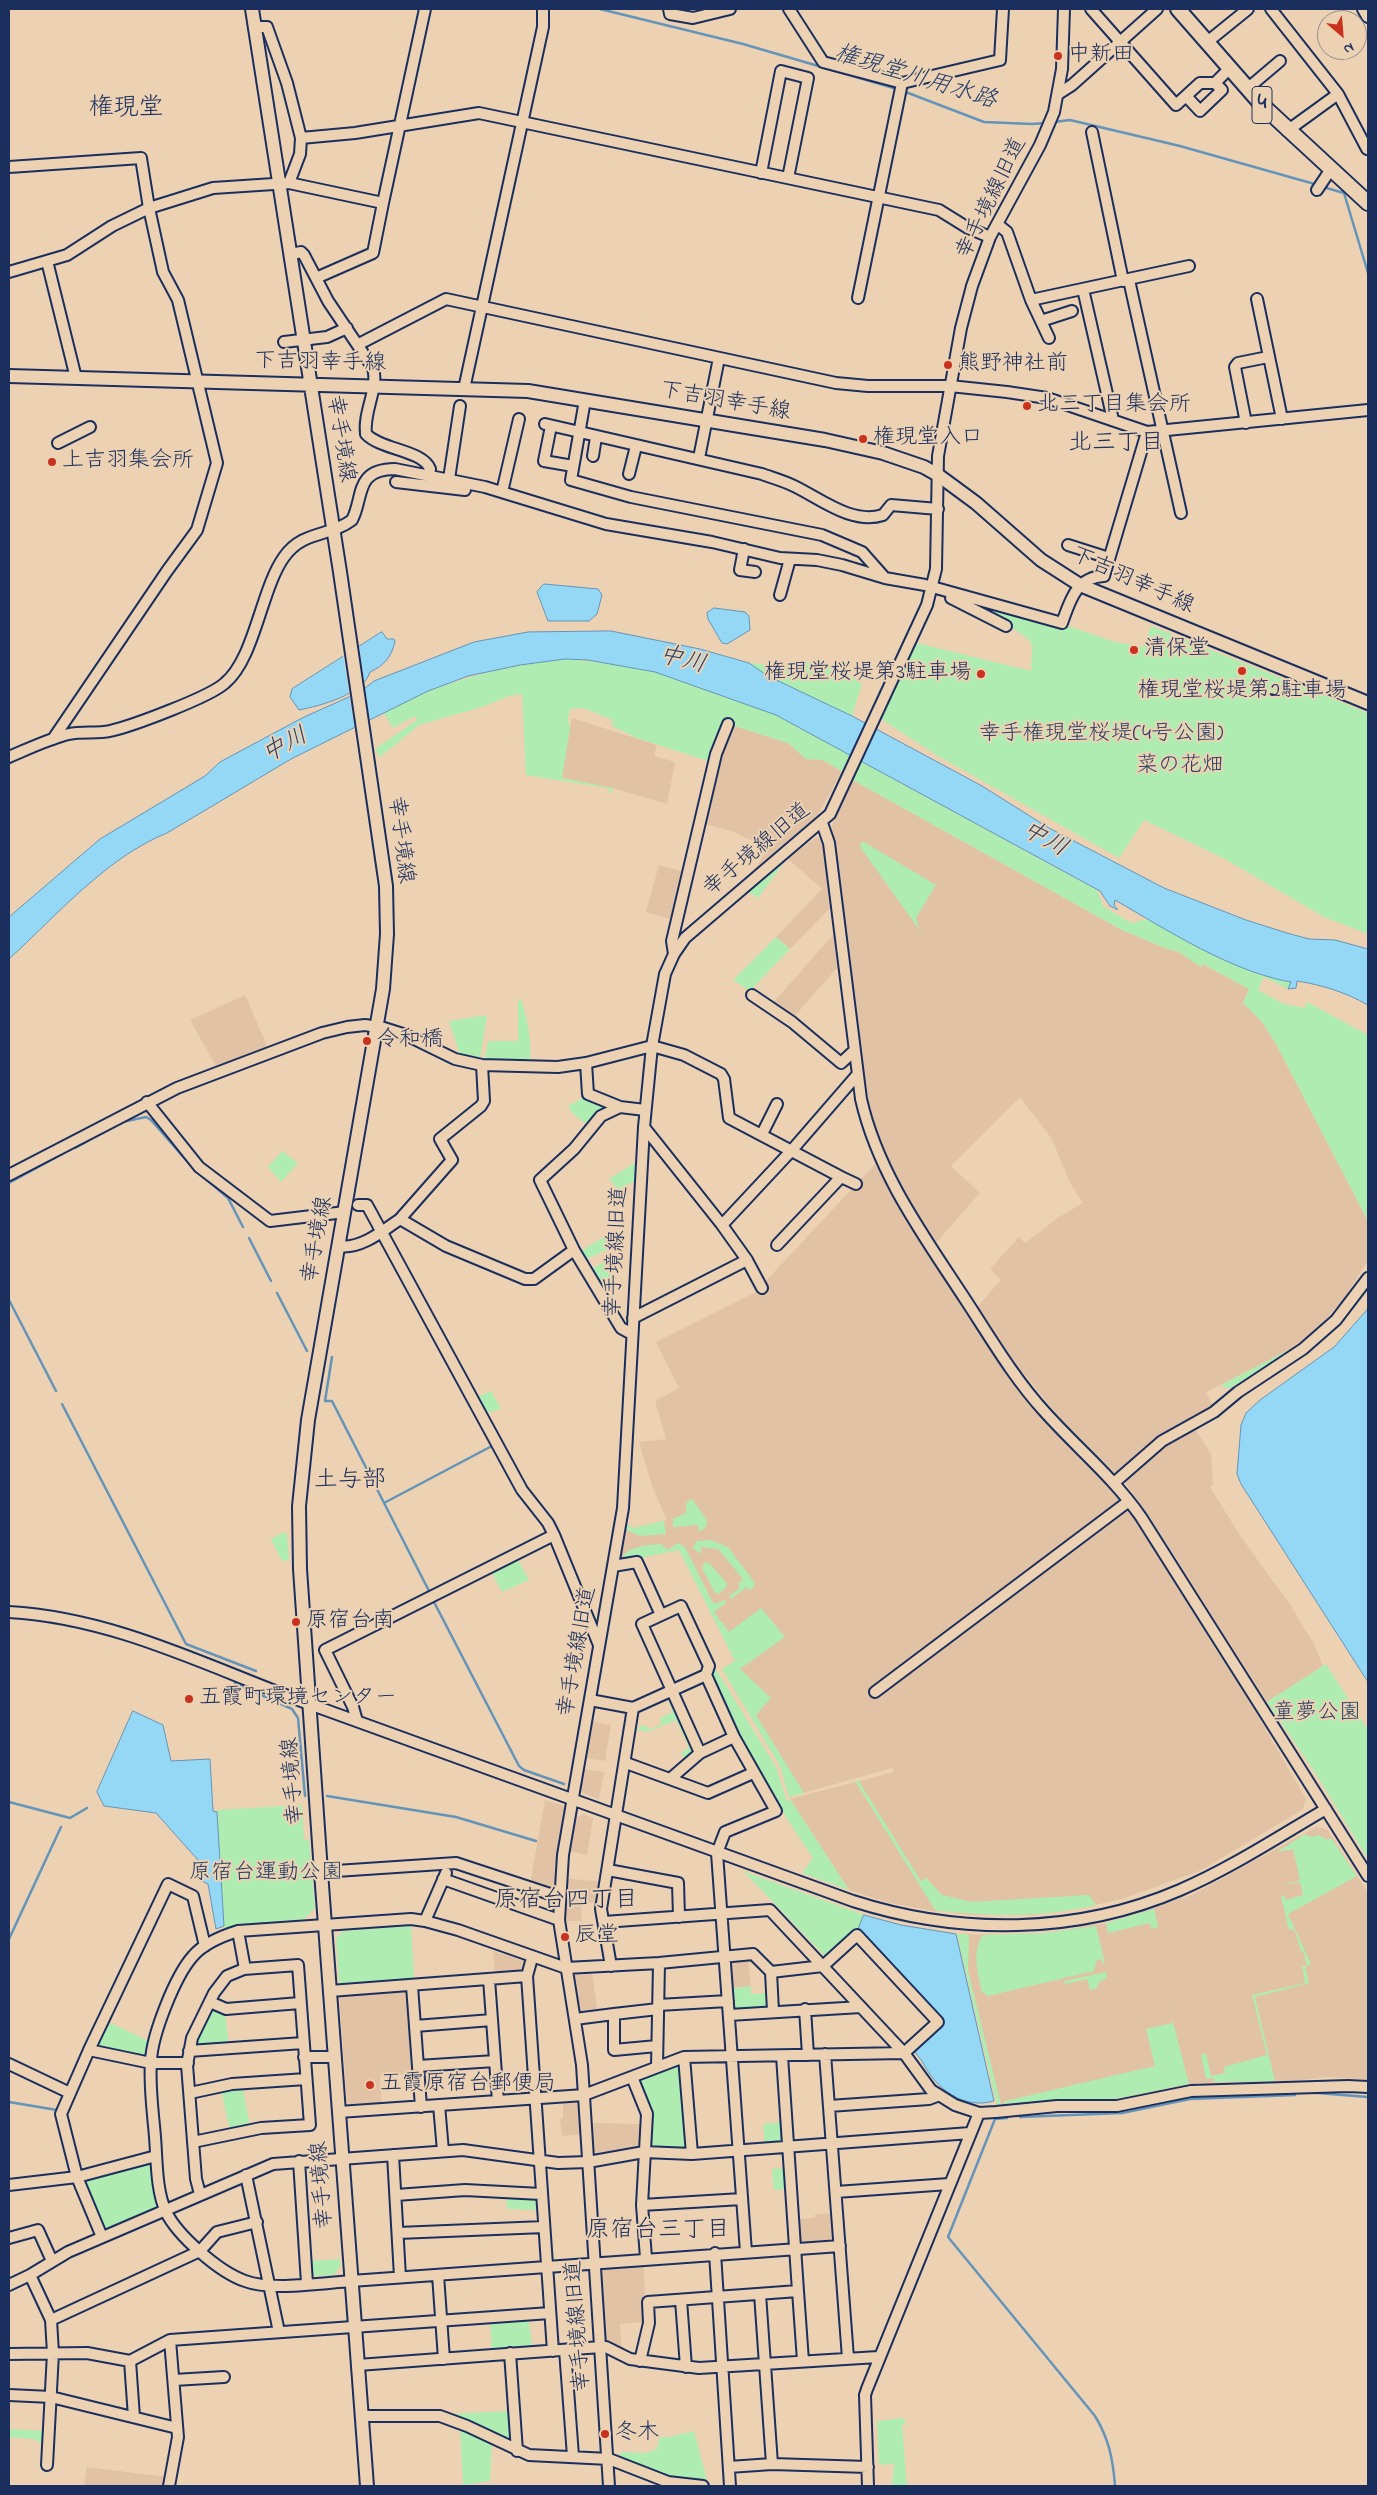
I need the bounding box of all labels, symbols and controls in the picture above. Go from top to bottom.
north arrow [1317,10,1367,60]
text: N [1340,36,1358,59]
water label: 権現堂川用水路 [830,41,1000,117]
place label: 中新田 [1068,43,1134,69]
marker: 中新田 [1052,50,1064,62]
road number: 4 [1252,86,1272,124]
district label: 権現堂 [89,95,163,125]
street label: 幸手境線旧道 [952,134,1034,264]
street label: 下吉羽幸手線 [254,350,386,378]
place label: 熊野神社前 [958,352,1068,378]
marker: 熊野神社前 [942,359,954,371]
street label: 下吉羽幸手線 [658,379,792,427]
street label: 幸手境線 [319,393,359,485]
place label: 北三丁目集会所 [1037,393,1191,419]
marker: 北三丁目集会所 [1021,400,1033,412]
place label: 権現堂入口 [873,426,983,452]
district label: 北三丁目 [1068,431,1164,459]
marker: 権現堂入口 [857,433,869,445]
place label: 上吉羽集会所 [62,449,194,475]
marker: 上吉羽集会所 [46,456,58,468]
street label: 下吉羽幸手線 [1066,543,1198,621]
place label: 清保堂 [1144,637,1210,663]
water label: 中川 [655,642,709,682]
marker: 清保堂 [1128,644,1140,656]
place label: 権現堂桜堤第3駐車場 [764,661,971,687]
marker: 権現堂桜堤第2駐車場 [1236,665,1248,677]
marker: 権現堂桜堤第3駐車場 [975,668,987,680]
place label: 権現堂桜堤第2駐車場 [1138,679,1346,705]
park label: 幸手権現堂桜堤(4号公園) [979,722,1223,748]
water label: 中川 [258,723,314,771]
park label: 菜の花畑 [1136,754,1224,780]
street label: 幸手境線 [381,795,417,885]
street label: 幸手境線旧道 [699,798,817,904]
water label: 中川 [1016,817,1072,865]
place label: 令和橋 [377,1028,443,1054]
marker: 令和橋 [361,1035,373,1047]
street label: 幸手境線旧道 [601,1185,635,1319]
street label: 幸手境線 [298,1194,340,1286]
district label: 土与部 [314,1468,386,1496]
street label: 幸手境線旧道 [555,1585,603,1719]
place label: 原宿台南 [306,1609,394,1635]
marker: 原宿台南 [290,1616,302,1628]
place label: 五霞町環境センター [199,1686,397,1712]
marker: 五霞町環境センター [183,1693,195,1705]
park label: 童夢公園 [1273,1701,1361,1727]
street label: 幸手境線 [279,1736,311,1826]
park label: 原宿台運動公園 [189,1861,343,1887]
district label: 原宿台四丁目 [494,1888,638,1916]
place label: 辰堂 [575,1924,619,1950]
marker: 辰堂 [559,1931,571,1943]
place label: 五霞原宿台郵便局 [380,2072,556,2098]
marker: 五霞原宿台郵便局 [364,2079,376,2091]
street label: 幸手境線 [308,2140,340,2230]
district label: 原宿台三丁目 [586,2218,730,2246]
street label: 幸手境線旧道 [562,2259,598,2393]
place label: 冬木 [615,2421,659,2447]
marker: 冬木 [599,2428,611,2440]

